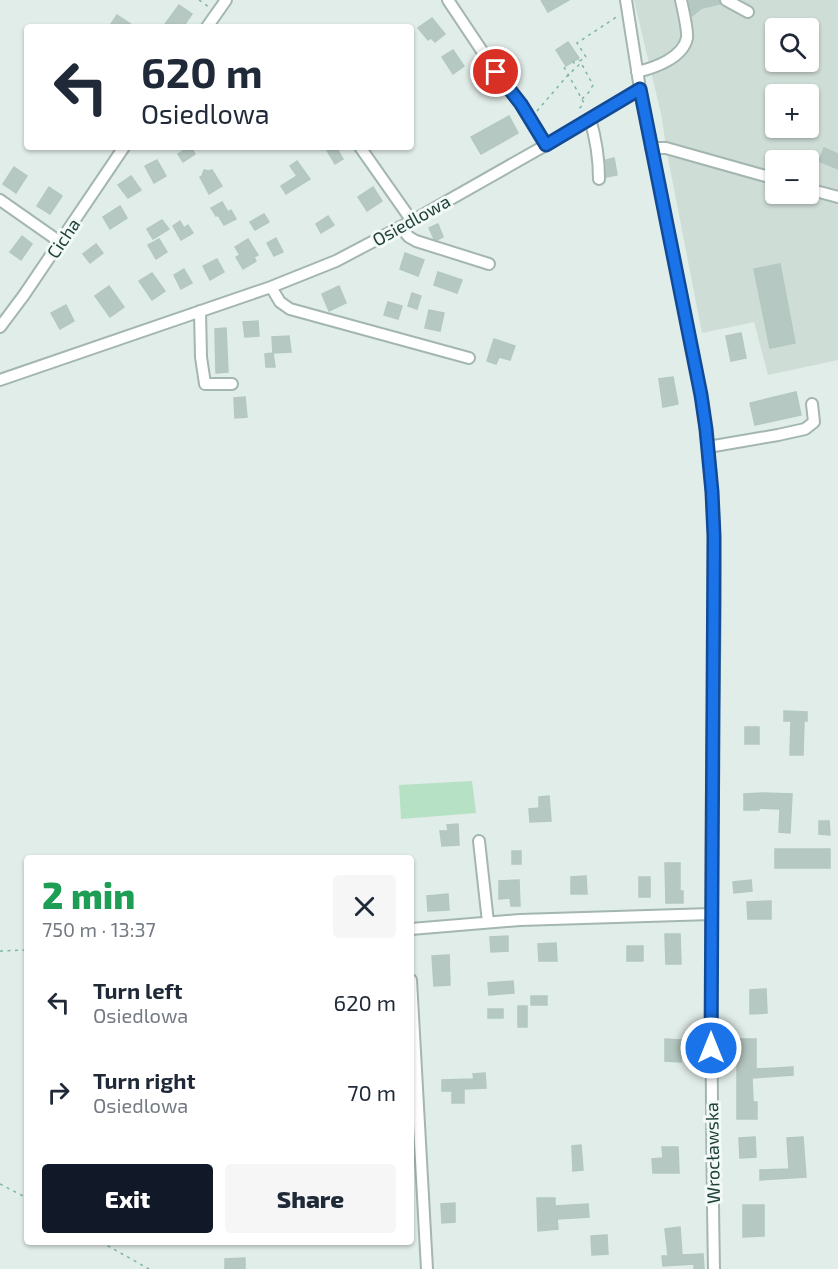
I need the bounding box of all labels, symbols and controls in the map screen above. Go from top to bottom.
map controls [765,18,819,204]
button: search [765,18,819,72]
text: 620 m [141,46,263,96]
pin [470,46,521,97]
icon: left [42,48,120,126]
icon: arrive [479,55,512,88]
button: + [765,84,819,138]
text: Osiedlowa [141,97,270,129]
button: − [765,150,819,204]
street label: Osiedlowa [368,190,454,250]
street label: Cicha [42,214,84,262]
text: 2 min [42,873,135,916]
button: close [333,875,396,938]
text: 750 m · 13:37 [42,917,156,941]
text: Turn left [93,977,182,1003]
icon: left [42,986,75,1019]
text: 620 m [334,989,396,1015]
text: Osiedlowa [93,1003,188,1027]
position arrow [679,1016,743,1080]
text: Turn right [93,1067,195,1093]
icon: right [42,1076,75,1109]
text: 70 m [347,1079,396,1105]
text: Osiedlowa [93,1093,188,1117]
street label: Wrocławska [700,1102,724,1204]
button: Exit [42,1164,213,1233]
button: Share [225,1164,396,1233]

